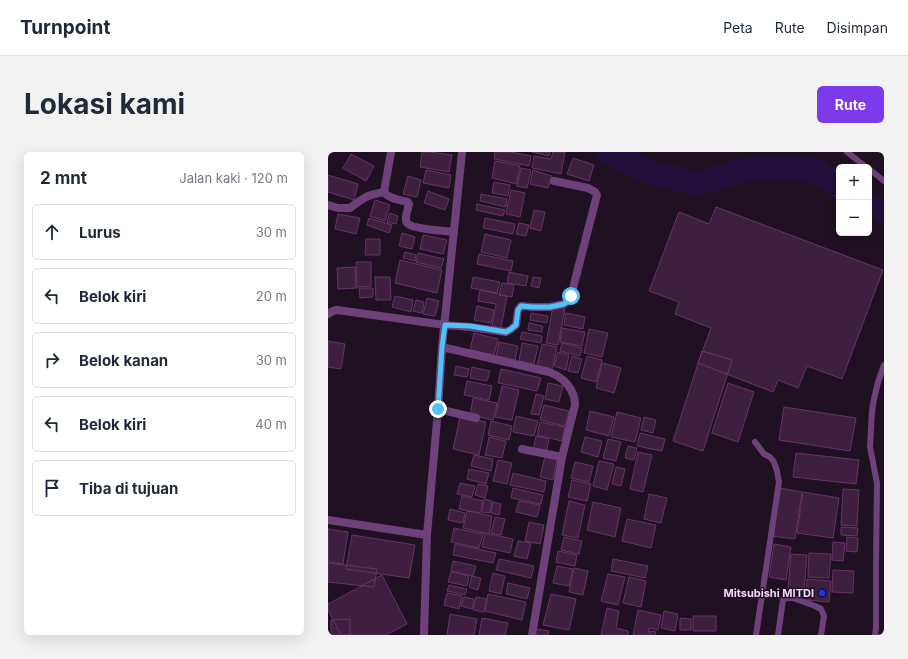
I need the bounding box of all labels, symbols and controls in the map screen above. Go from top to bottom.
text: Turnpoint [20,16,110,39]
text: Peta [723,19,753,36]
text: Rute [775,19,805,36]
text: Disimpan [827,19,888,36]
button: Rute [817,86,884,123]
text: Lokasi kami [24,87,185,121]
map controls [836,164,872,236]
button: + [836,164,872,200]
text: 2 mnt [40,168,87,188]
text: Jalan kaki · 120 m [179,170,288,186]
button: − [836,200,872,236]
icon: ahead [41,221,63,243]
text: Lurus [79,223,121,242]
text: 30 m [256,224,287,240]
icon: left [41,285,63,307]
text: Belok kiri [79,287,146,306]
route start [562,287,580,305]
text: 20 m [256,288,287,304]
icon: right [41,349,63,371]
text: Belok kanan [79,351,168,370]
text: 30 m [256,352,287,368]
route end [429,400,447,418]
icon: left [41,413,63,435]
text: Belok kiri [79,415,146,434]
text: 40 m [255,416,287,432]
icon: arrive [41,477,63,499]
text: Tiba di tujuan [79,479,178,498]
place label: Mitsubishi MITDI [724,586,814,600]
marker: Mitsubishi MITDI [817,588,827,598]

